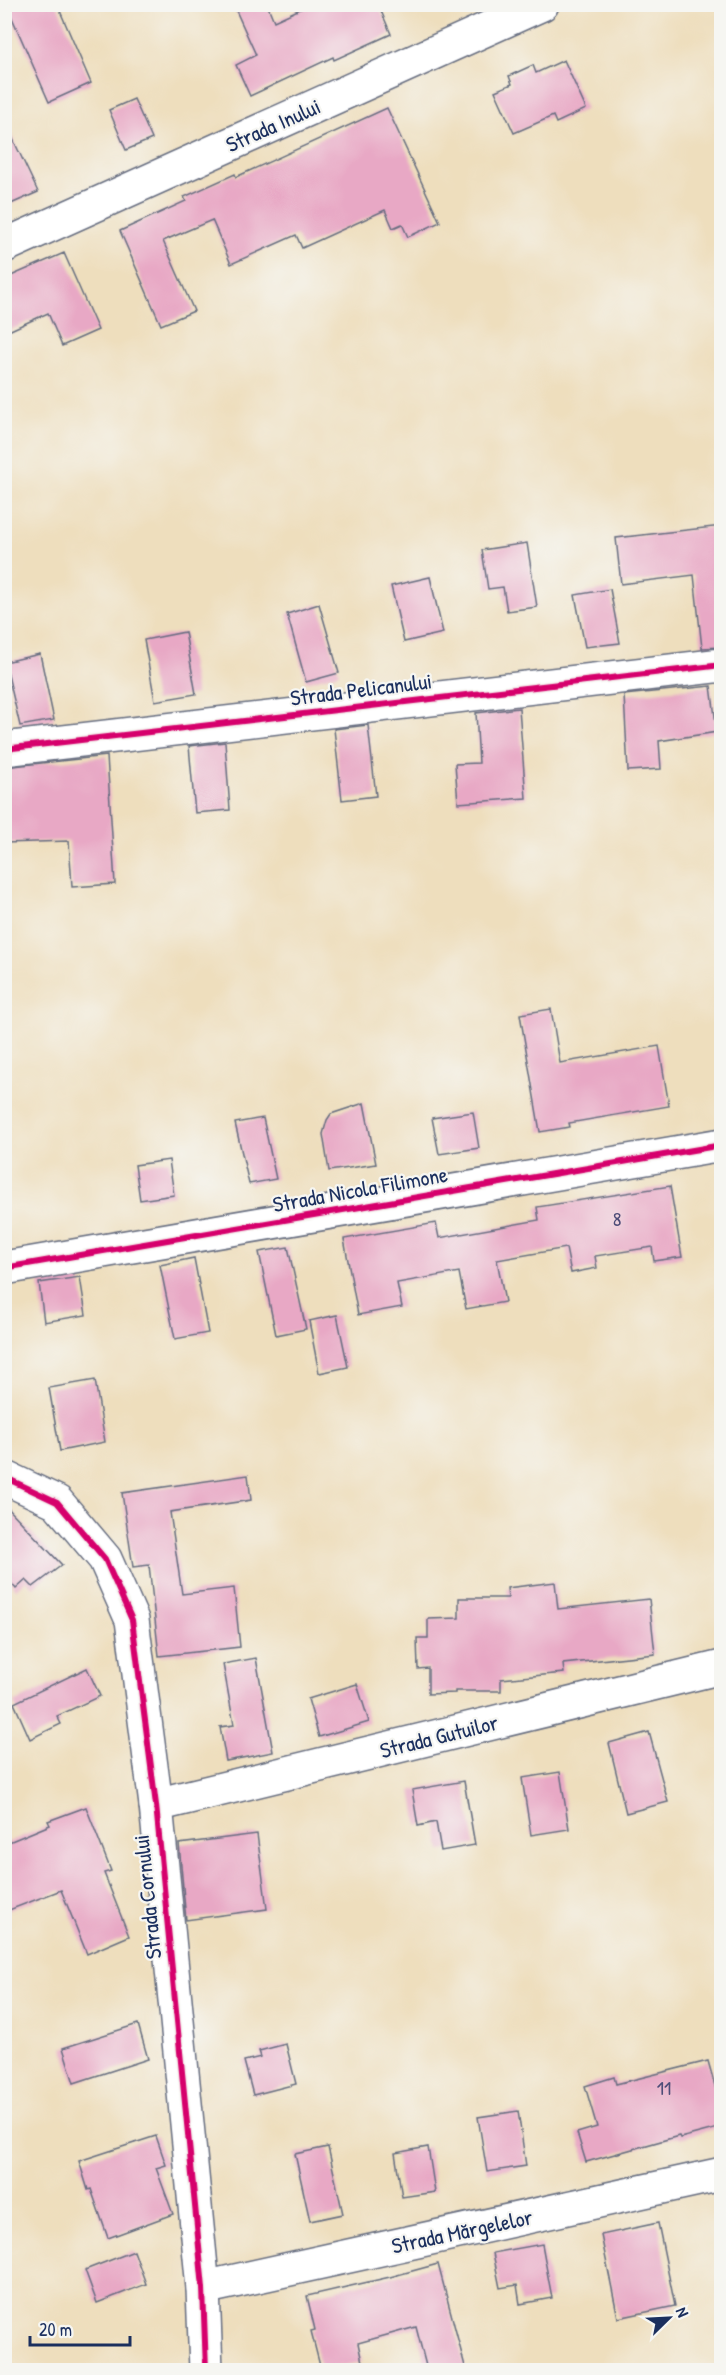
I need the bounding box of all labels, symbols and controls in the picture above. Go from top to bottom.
street label: Strada Inului [221,91,325,159]
street label: Strada Pelicanului [288,665,434,713]
street label: Strada Nicola Filimone [270,1159,450,1219]
house number: 8 [613,1205,621,1232]
street label: Strada Gutuilor [377,1707,502,1765]
street label: Strada Cornului [126,1833,168,1961]
house number: 11 [657,2074,671,2101]
street label: Strada Mărgelelor [389,2201,536,2261]
north arrow [639,2288,699,2348]
text: N [671,2304,695,2321]
scale bar [30,2309,130,2347]
text: 20 m [39,2317,72,2342]

